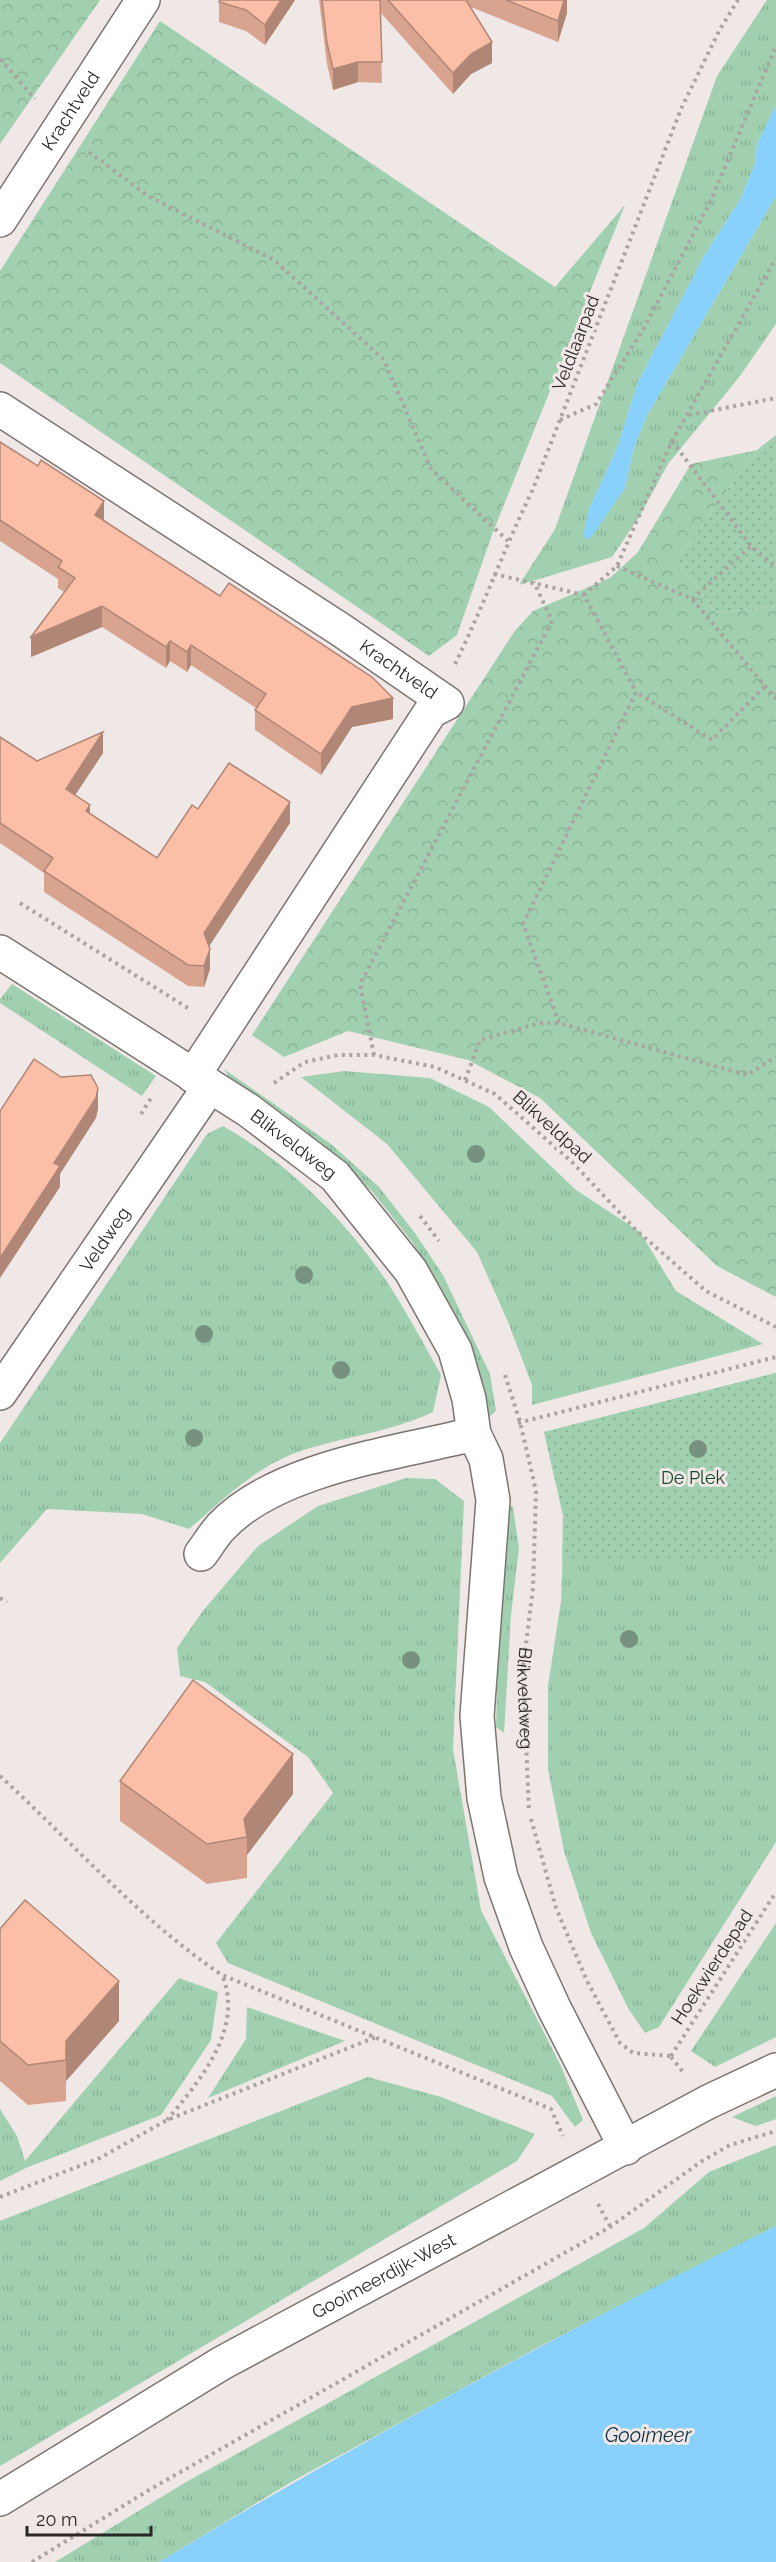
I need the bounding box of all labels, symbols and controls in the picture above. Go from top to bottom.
street label: Krachtveld [37,67,104,154]
street label: Veldlaarpad [548,292,603,394]
street label: Krachtveld [356,635,442,703]
street label: Blikveldpad [509,1086,596,1167]
street label: Blikveldweg [247,1105,341,1183]
street label: Veldweg [75,1203,134,1276]
park label: De Plek [661,1467,726,1488]
street label: Blikveldweg [513,1646,537,1750]
street label: Hoekwierdepad [667,1905,757,2028]
street label: Gooimeerdijk-West [308,2229,459,2323]
water label: Gooimeer [605,2423,693,2447]
scale bar [27,2499,152,2537]
text: 20 m [36,2509,78,2530]

